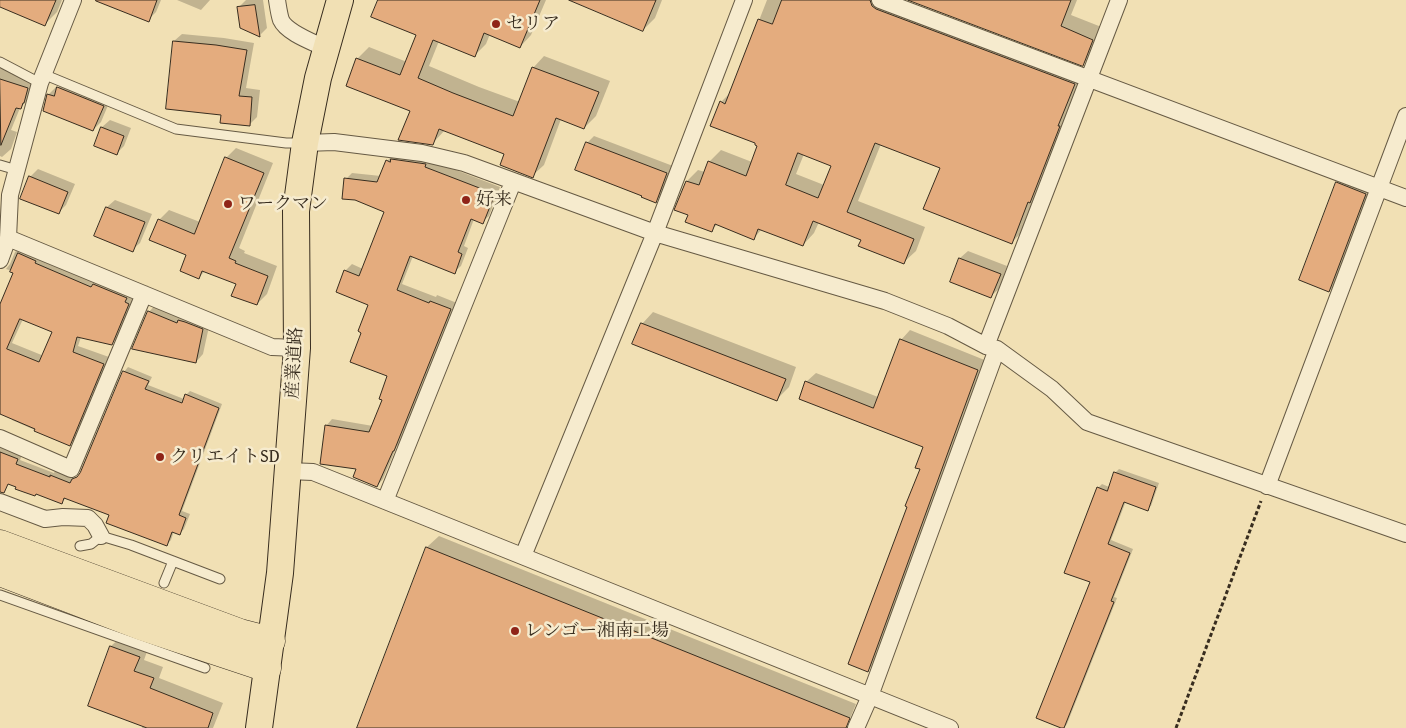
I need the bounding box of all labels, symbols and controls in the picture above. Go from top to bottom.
place label: セリア [506,13,560,35]
marker: セリア [490,18,502,30]
place label: 好来 [476,189,512,211]
place label: ワークマン [238,193,328,215]
marker: 好来 [460,194,472,206]
marker: ワークマン [222,198,234,210]
street label: 産業道路 [282,326,308,400]
place label: クリエイトSD [170,446,280,468]
marker: クリエイトSD [154,451,166,463]
place label: レンゴー湘南工場 [525,620,669,642]
marker: レンゴー湘南工場 [509,625,521,637]

